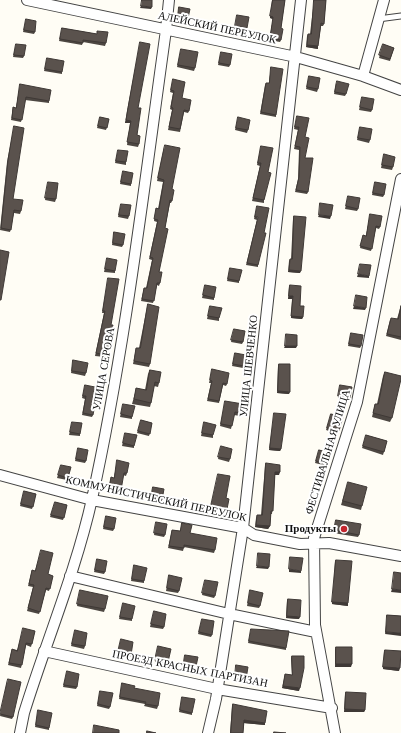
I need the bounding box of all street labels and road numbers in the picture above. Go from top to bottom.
street label: АЛЕЙСКИЙ ПЕРЕУЛОК [157,9,277,47]
street label: УЛИЦА ШЕВЧЕНКО [237,314,261,418]
street label: УЛИЦА СЕРОВА [90,327,118,411]
street label: ФЕСТИВАЛЬНАЯ УЛИЦА [303,388,353,516]
street label: КОММУНИСТИЧЕСКИЙ ПЕРЕУЛОК [64,473,248,525]
street label: ПРОЕЗД КРАСНЫХ ПАРТИЗАН [111,647,269,691]

